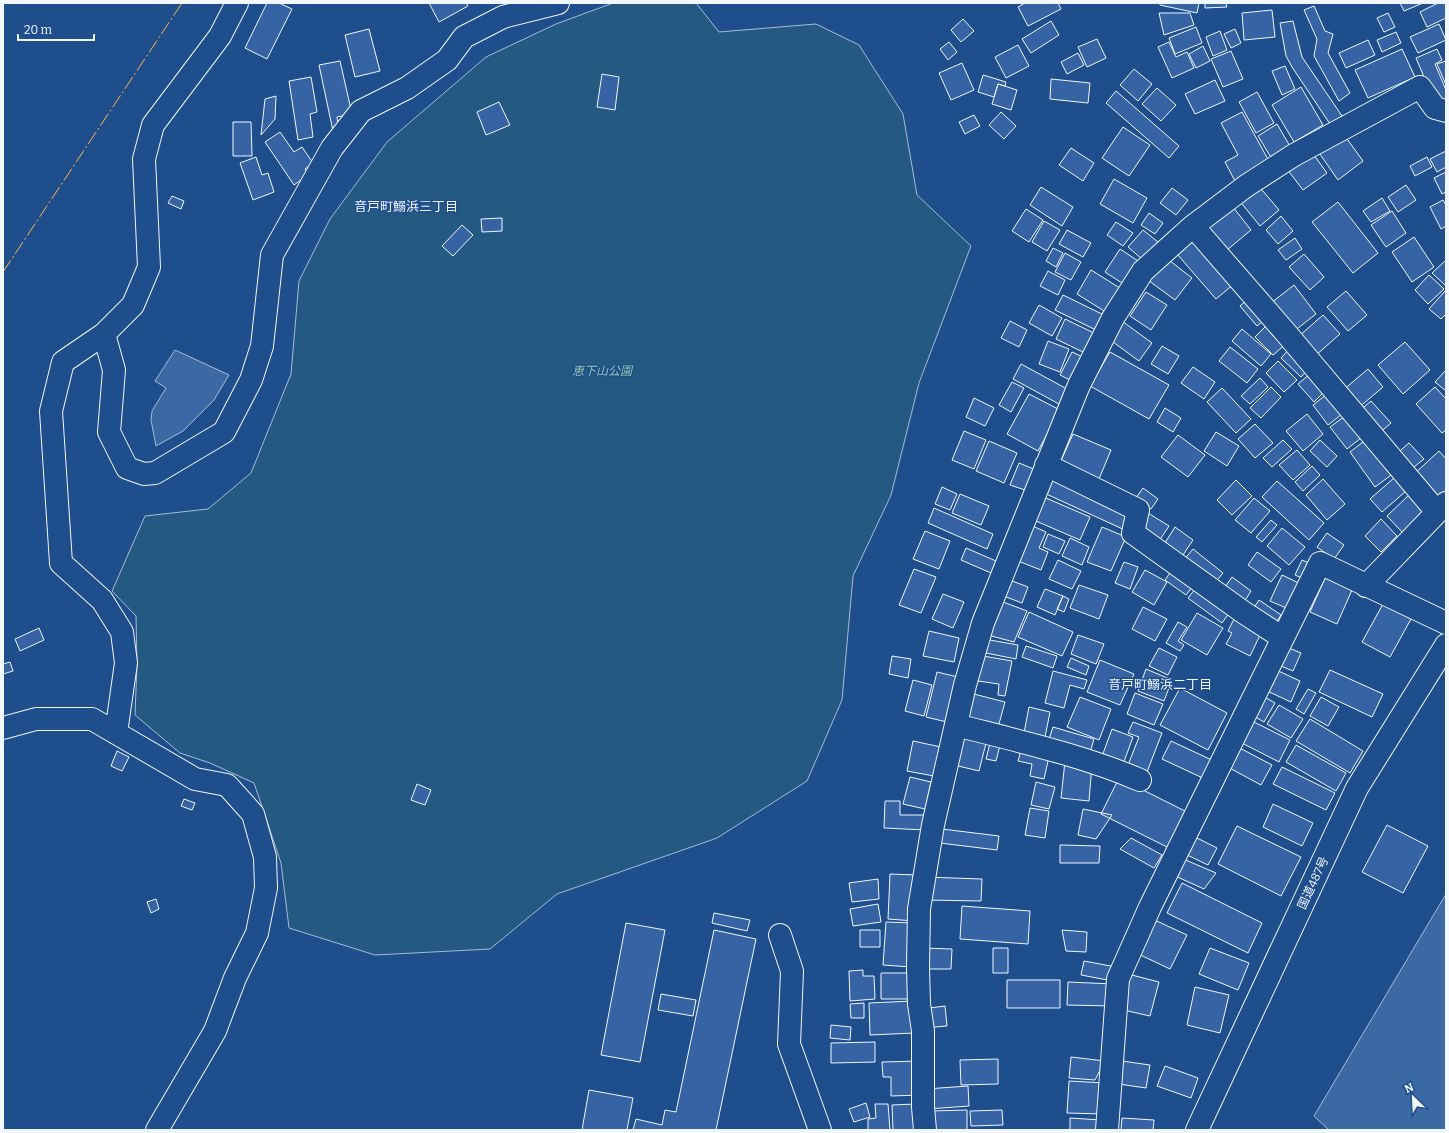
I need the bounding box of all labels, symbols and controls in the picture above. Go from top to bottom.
scale bar [18,16,94,42]
text: 20 m [24,23,53,37]
district label: 音戸町鰯浜三丁目 [354,199,458,214]
park label: 恵下山公園 [572,364,634,378]
district label: 音戸町鰯浜二丁目 [1108,677,1212,692]
street label: 国道487号 [1295,855,1331,911]
north arrow [1393,1077,1433,1117]
text: N [1403,1080,1416,1096]

